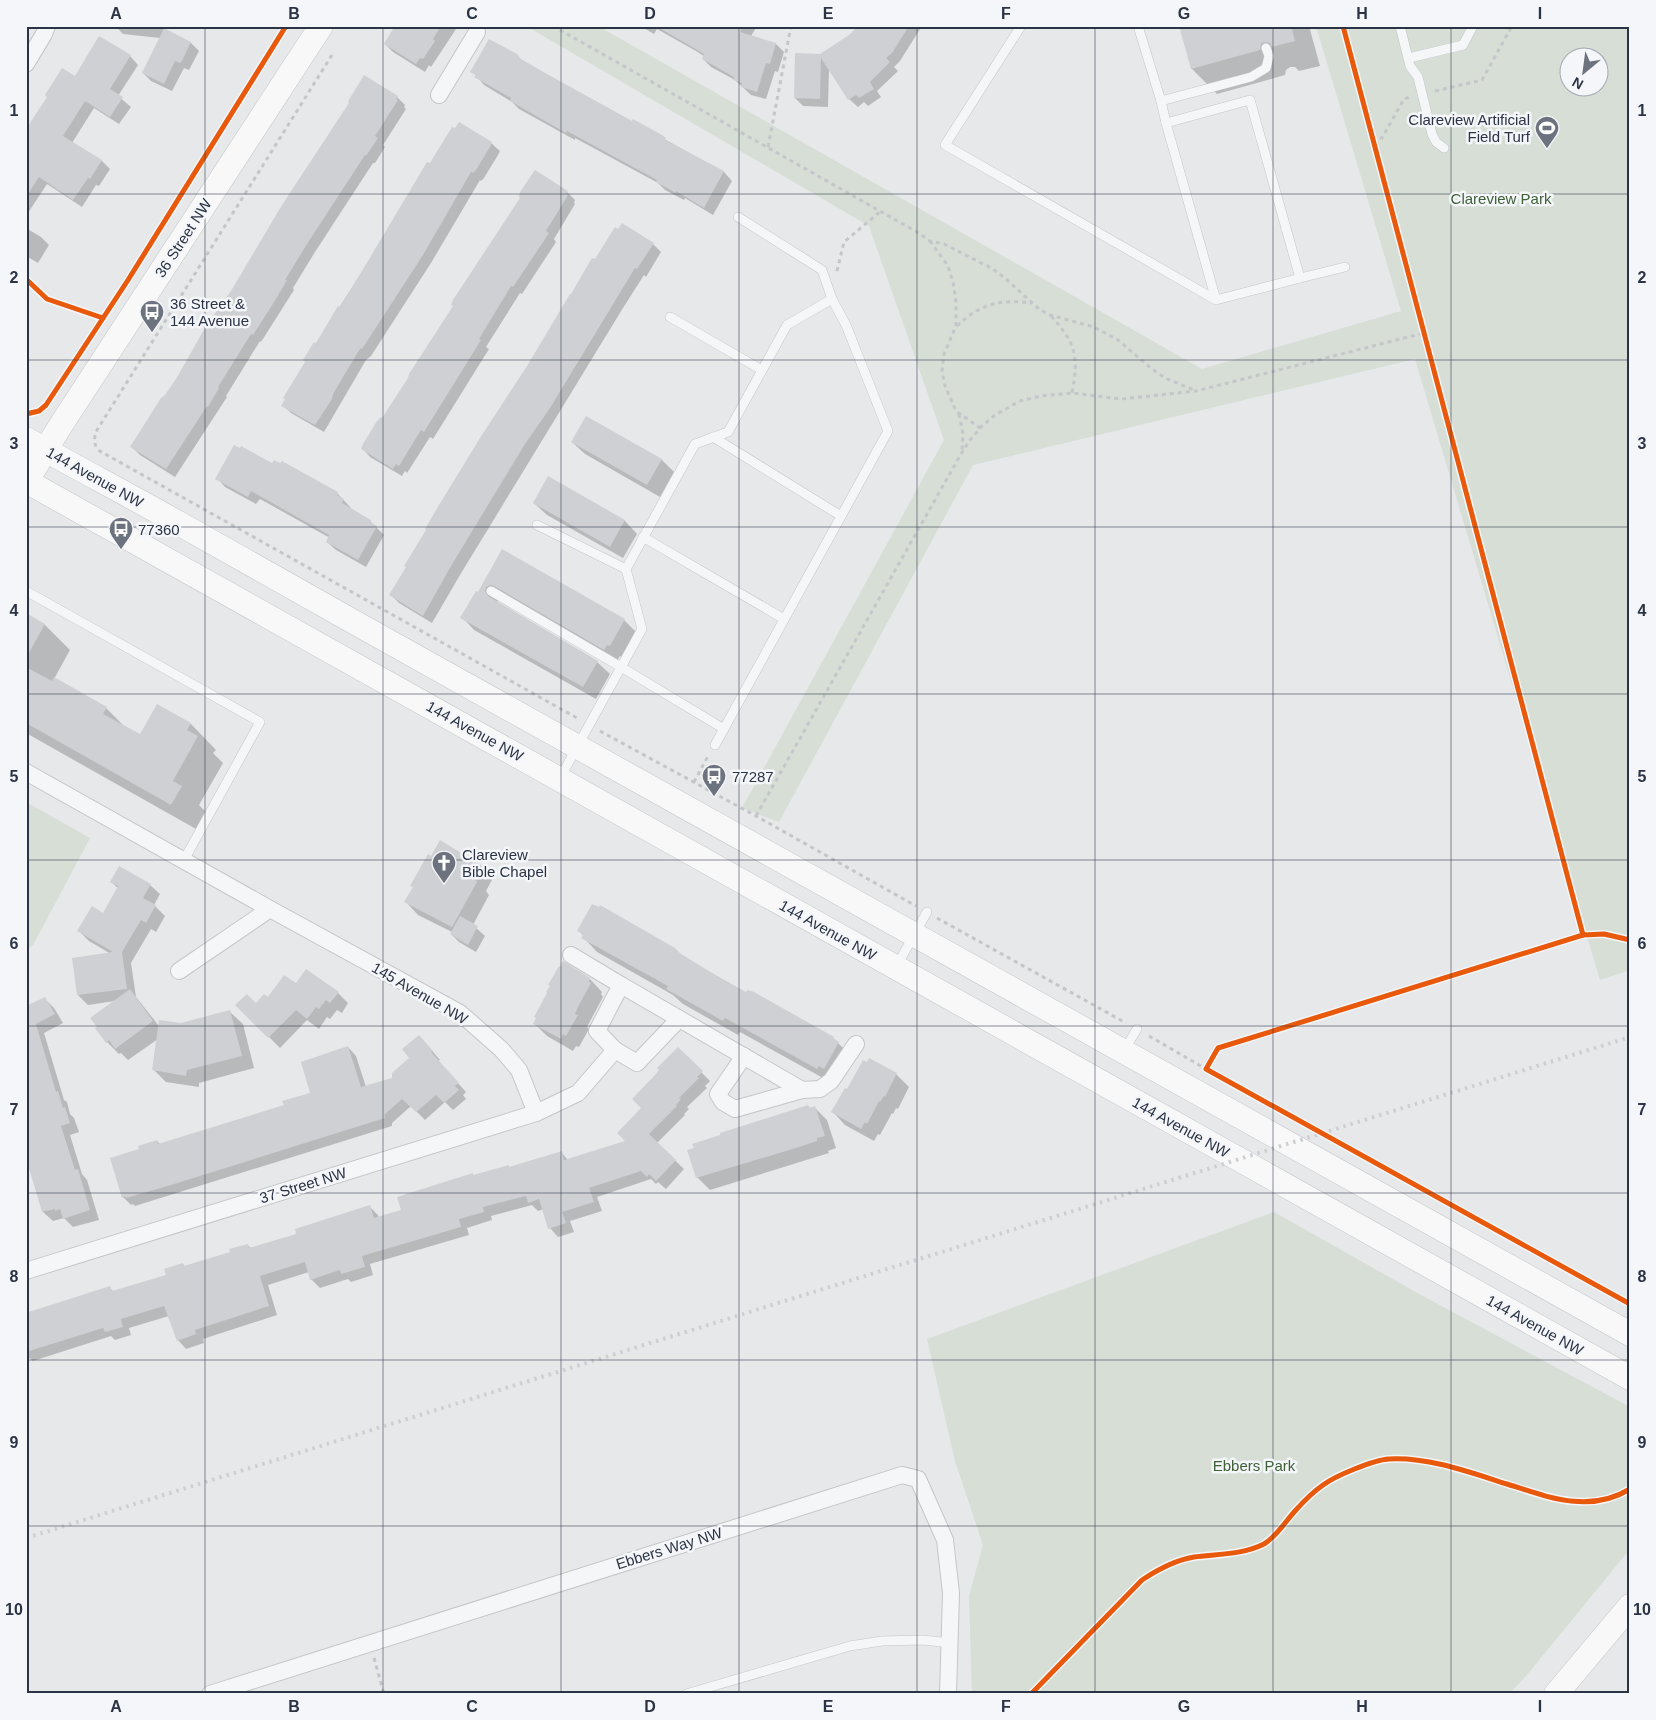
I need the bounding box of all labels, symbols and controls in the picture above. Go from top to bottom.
text: A [110,5,122,22]
text: B [288,5,300,22]
text: C [466,5,478,22]
text: D [644,5,656,22]
text: E [823,5,834,22]
text: F [1001,5,1011,22]
text: G [1178,5,1190,22]
text: H [1356,5,1368,22]
text: I [1538,5,1542,22]
north arrow [1558,48,1608,98]
text: N [1569,74,1586,93]
text: 1 [10,102,19,119]
text: 1 [1638,102,1647,119]
place label: Clareview Artificial Field Turf [1408,111,1531,145]
sports icon: Clareview Artificial Field Turf [1534,115,1560,149]
park label: Clareview Park [1451,190,1552,207]
street label: 36 Street NW [151,195,215,280]
text: 2 [10,269,19,286]
text: 2 [1638,269,1647,286]
place label: 36 Street & 144 Avenue [170,295,249,329]
bus stop icon: 36 Street & 144 Avenue [139,299,165,333]
text: 3 [10,435,19,452]
text: 3 [1638,435,1647,452]
street label: 144 Avenue NW [44,443,147,511]
bus stop icon: 77360 [108,516,134,550]
place label: 77360 [138,521,180,538]
text: 4 [10,602,19,619]
text: 4 [1638,602,1647,619]
street label: 144 Avenue NW [424,697,527,765]
bus stop icon: 77287 [701,763,727,797]
text: 5 [10,768,19,785]
place label: 77287 [732,768,774,785]
text: 5 [1638,768,1647,785]
place label: Clareview Bible Chapel [462,846,547,880]
church icon: Clareview Bible Chapel [431,850,457,884]
street label: 144 Avenue NW [777,896,880,964]
text: 6 [10,935,19,952]
text: 6 [1638,935,1647,952]
street label: 145 Avenue NW [369,959,472,1028]
street label: 144 Avenue NW [1130,1093,1233,1161]
text: 7 [10,1101,19,1118]
text: 7 [1638,1101,1647,1118]
street label: 37 Street NW [257,1163,349,1206]
text: 8 [10,1268,19,1285]
text: 8 [1638,1268,1647,1285]
street label: 144 Avenue NW [1484,1291,1587,1359]
text: 9 [10,1434,19,1451]
text: 9 [1638,1434,1647,1451]
park label: Ebbers Park [1213,1457,1296,1474]
street label: Ebbers Way NW [614,1524,725,1572]
text: 10 [5,1601,23,1618]
text: 10 [1633,1601,1651,1618]
text: A [110,1698,122,1715]
text: B [288,1698,300,1715]
text: C [466,1698,478,1715]
text: D [644,1698,656,1715]
text: E [823,1698,834,1715]
text: F [1001,1698,1011,1715]
text: G [1178,1698,1190,1715]
text: H [1356,1698,1368,1715]
text: I [1538,1698,1542,1715]

